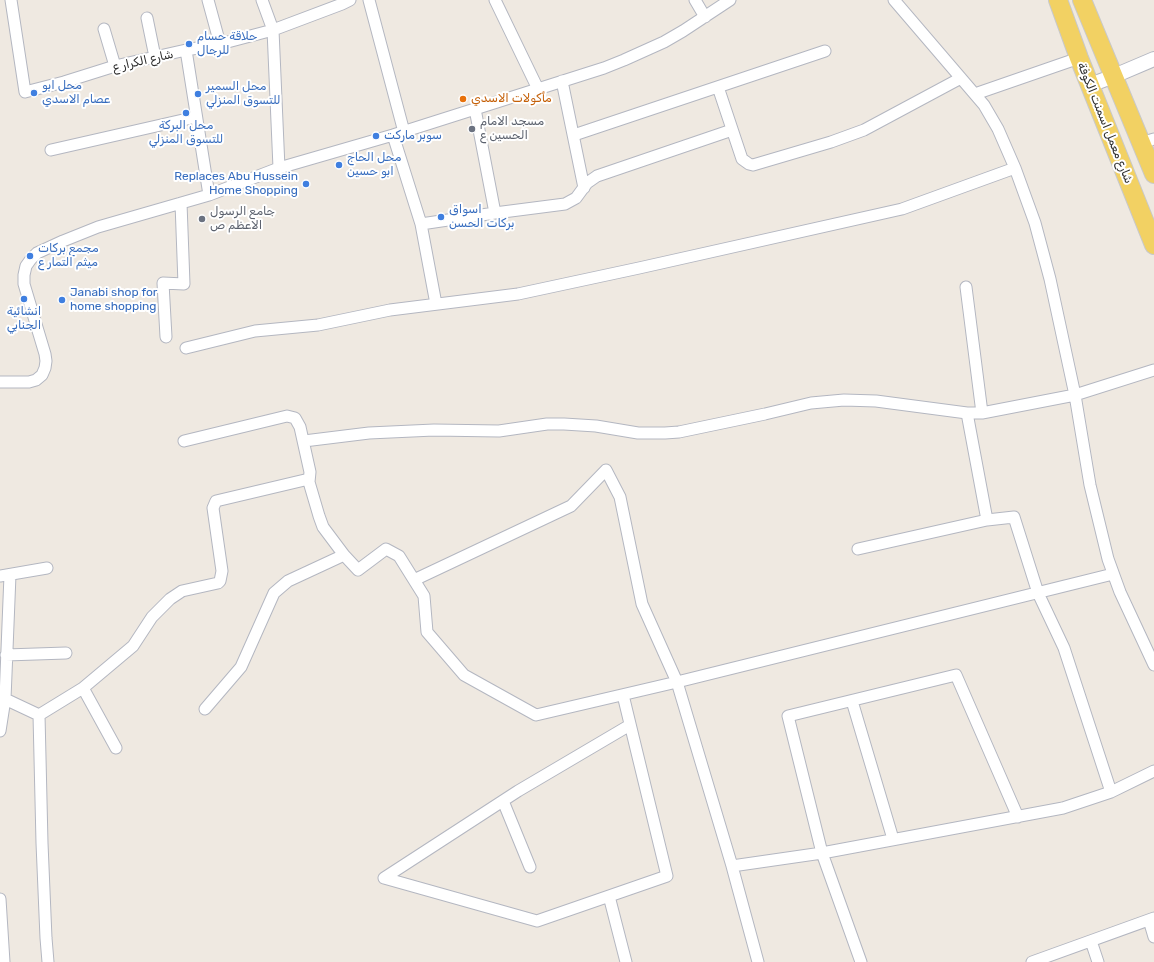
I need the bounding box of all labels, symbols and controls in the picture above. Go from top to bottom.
place label: حلاقة حسام للرجال [197,30,257,58]
marker: حلاقة حسام للرجال [184,39,194,49]
street label: شارع الكرار ع [111,47,175,75]
street label: شارع معمل اسمنت الكوفة [1074,60,1136,186]
place label: محل ابو عصام الاسدي [42,79,110,107]
place label: محل السمير للتسوق المنزلي [206,80,280,108]
marker: محل ابو عصام الاسدي [29,88,39,98]
marker: محل السمير للتسوق المنزلي [193,89,203,99]
place label: مأكولات الاسدي [471,92,552,106]
marker: مأكولات الاسدي [458,94,468,104]
marker: محل البركة للتسوق المنزلي [181,108,191,118]
place label: مسجد الامام الحسين ع [480,115,544,143]
place label: محل البركة للتسوق المنزلي [149,119,223,147]
marker: مسجد الامام الحسين ع [467,124,477,134]
place label: سوبر ماركت [384,129,442,143]
marker: سوبر ماركت [371,131,381,141]
place label: محل الحاج ابو حسين [347,151,401,179]
marker: محل الحاج ابو حسين [334,160,344,170]
place label: Replaces Abu Hussein Home Shopping [174,170,298,198]
marker: Replaces Abu Hussein Home Shopping [301,179,311,189]
place label: اسواق بركات الحسن [449,203,515,231]
place label: جامع الرسول الاعظم ص [210,205,275,233]
marker: اسواق بركات الحسن [436,212,446,222]
marker: جامع الرسول الاعظم ص [197,214,207,224]
place label: مجمع بركات ميثم التمار ع [38,242,99,270]
marker: مجمع بركات ميثم التمار ع [25,251,35,261]
place label: Janabi shop for home shopping [70,286,157,314]
marker: انشائية الجنابي [19,294,29,304]
marker: Janabi shop for home shopping [57,295,67,305]
place label: انشائية الجنابي [7,305,41,333]

